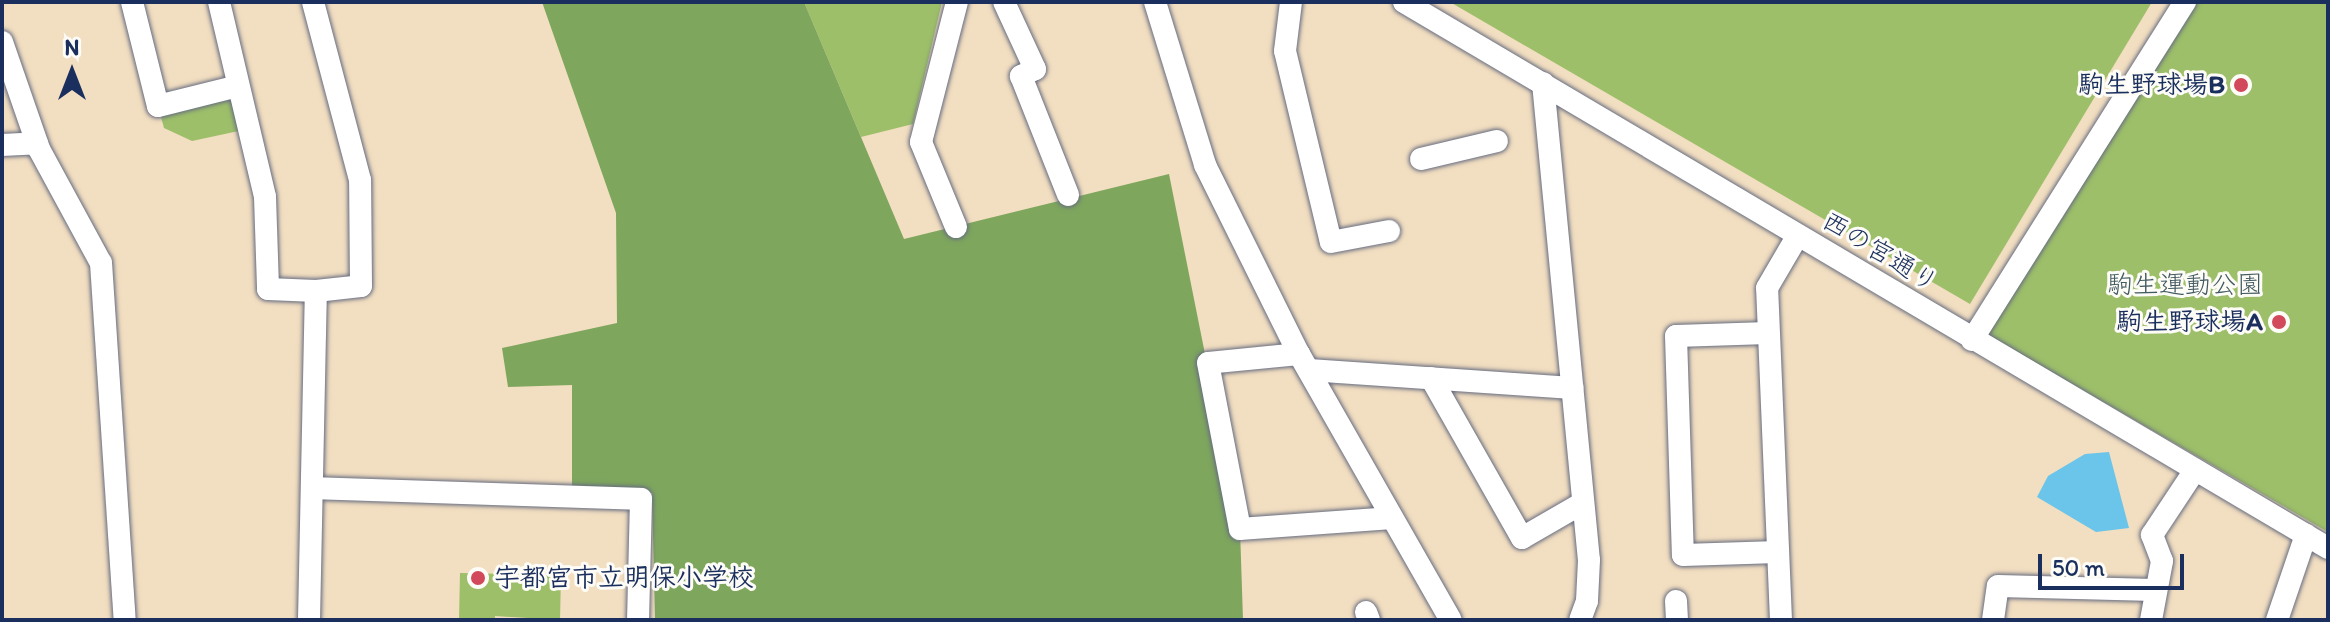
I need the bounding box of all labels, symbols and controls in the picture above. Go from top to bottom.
north arrow [32,32,112,112]
text: N [65,34,79,61]
place label: 駒生野球場B [2078,69,2225,101]
marker: 駒生野球場B [2232,76,2250,94]
street label: 西の宮通り [1816,205,1944,299]
park label: 駒生運動公園 [2107,269,2263,301]
place label: 駒生野球場A [2116,306,2263,338]
marker: 駒生野球場A [2270,313,2288,331]
scale bar [2042,538,2188,588]
text: 50 m [2052,553,2105,582]
place label: 宇都宮市立明保小学校 [494,562,754,594]
marker: 宇都宮市立明保小学校 [469,569,487,587]

